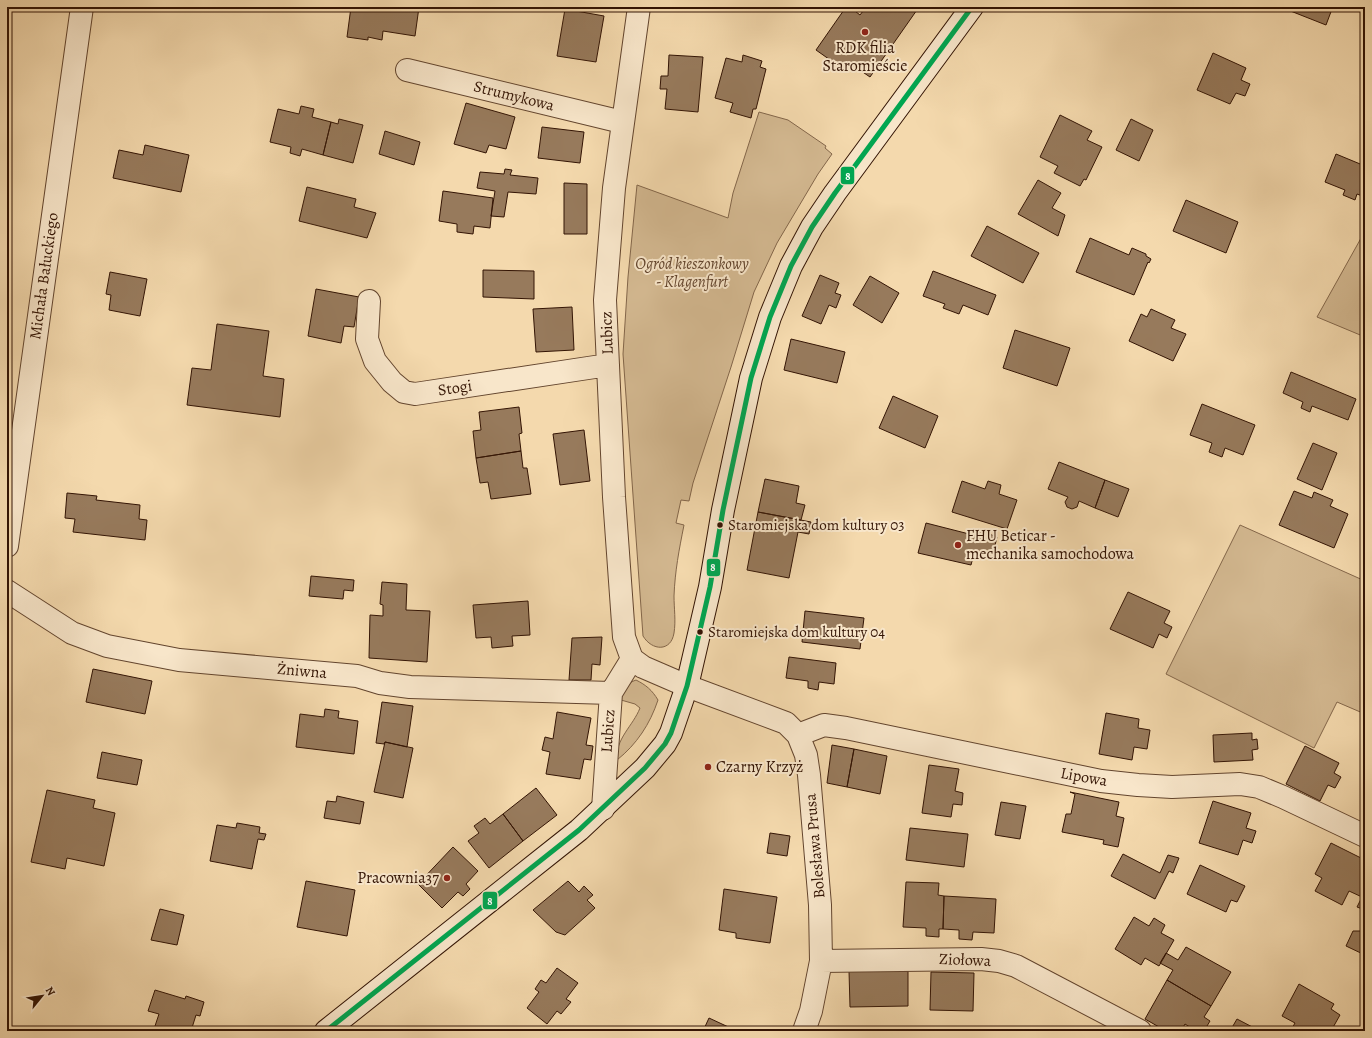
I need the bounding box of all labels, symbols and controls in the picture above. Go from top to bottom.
marker: RDK filia Staromieście [860,27,870,37]
place label: RDK filia Staromieście [822,37,908,77]
street label: Strumykowa [471,75,557,117]
line badge: 8 [840,166,855,185]
text: 8 [845,169,851,184]
street label: Michała Bałuckiego [24,211,64,341]
park label: Ogród kieszonkowy - Klagenfurt [635,253,749,293]
street label: Lubicz [595,311,619,355]
street label: Stogi [436,374,474,402]
place label: Staromiejska dom kultury 03 [728,515,904,535]
marker: Staromiejska dom kultury 03 [715,520,725,530]
place label: FHU Beticar - mechanika samochodowa [966,525,1135,565]
marker: FHU Beticar - mechanika samochodowa [953,540,963,550]
line badge: 8 [706,558,721,577]
text: 8 [710,560,716,575]
place label: Staromiejska dom kultury 04 [708,622,885,642]
marker: Staromiejska dom kultury 04 [695,627,705,637]
street label: Żniwna [276,658,328,684]
street label: Lubicz [596,709,620,753]
place label: Czarny Krzyż [716,756,803,778]
marker: Czarny Krzyż [703,762,713,772]
street label: Lipowa [1059,762,1110,792]
street label: Bolesława Prusa [799,792,831,899]
place label: Pracownia37 [357,867,439,889]
marker: Pracownia37 [442,873,452,883]
line badge: 8 [482,891,498,910]
text: 8 [487,894,493,909]
street label: Ziołowa [939,948,992,972]
north arrow [22,976,62,1016]
text: N [42,984,59,998]

